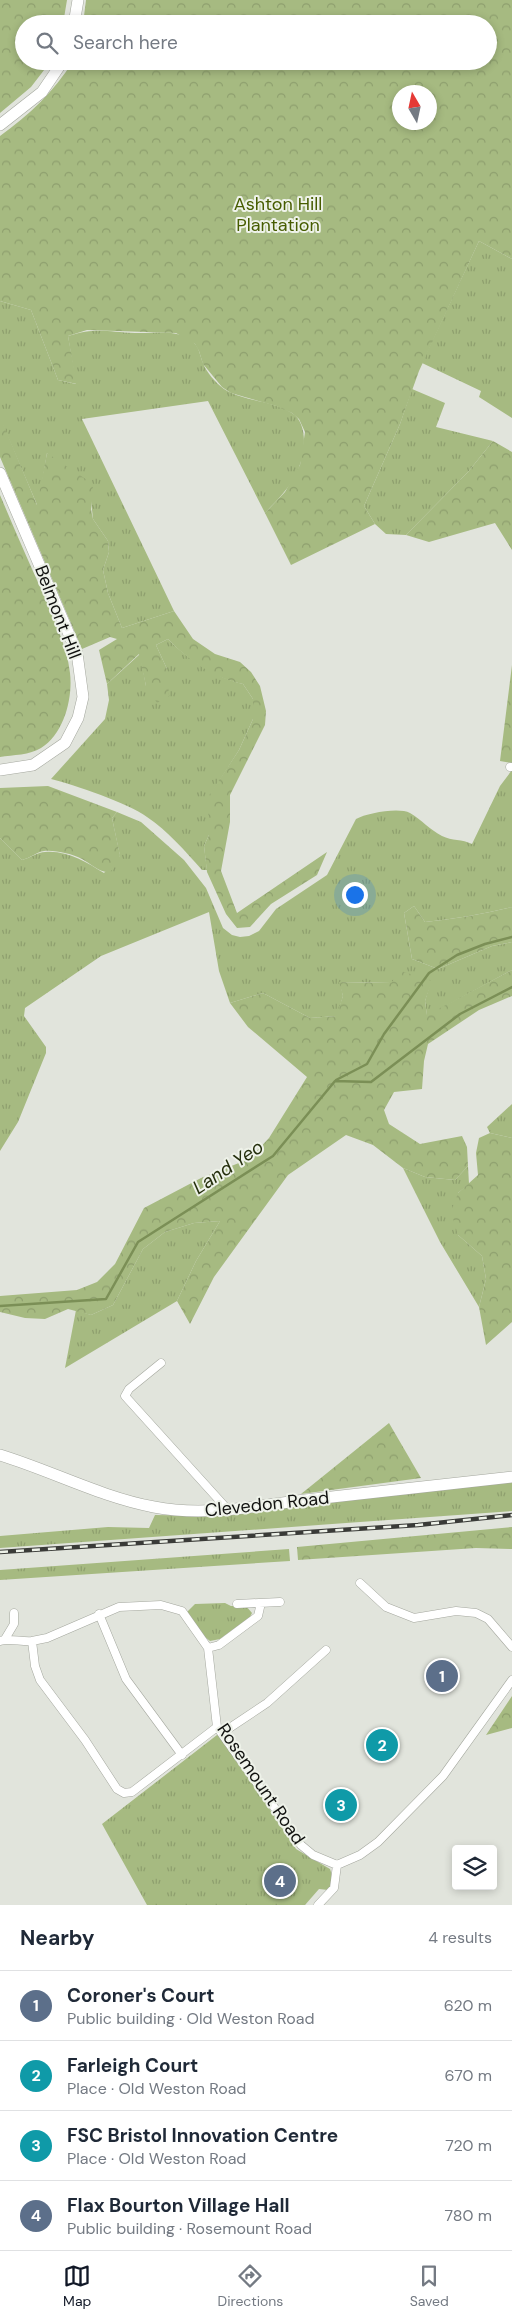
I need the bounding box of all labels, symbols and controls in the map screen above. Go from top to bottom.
search box [15,15,497,70]
icon: search [33,29,61,57]
text: Search here [73,30,178,55]
north arrow [392,85,437,130]
park label: Ashton Hill Plantation [234,192,322,237]
street label: Belmont Hill [29,562,87,662]
your location [342,882,368,908]
water label: Land Yeo [188,1134,268,1200]
street label: Clevedon Road [204,1486,330,1522]
pin: 1 [426,1657,458,1695]
street label: Rosemount Road [212,1719,310,1849]
pin: 2 [366,1726,398,1764]
pin: 3 [325,1786,357,1824]
map controls [452,1845,497,1890]
button: layers [452,1845,497,1890]
pin: 4 [264,1862,296,1900]
text: Nearby [20,1924,94,1952]
text: 4 results [428,1927,492,1948]
text: Coroner's Court [67,1983,214,2008]
text: 1 [33,1995,39,2016]
text: 620 m [444,1995,492,2016]
text: Public building · Old Weston Road [67,2008,314,2029]
text: Farleigh Court [67,2053,198,2078]
text: 2 [31,2065,41,2086]
text: 670 m [445,2065,492,2086]
text: Place · Old Weston Road [67,2078,246,2099]
text: FSC Bristol Innovation Centre [67,2123,338,2148]
text: 3 [31,2135,41,2156]
text: 720 m [445,2135,492,2156]
text: Place · Old Weston Road [67,2148,246,2169]
text: Flax Bourton Village Hall [67,2193,290,2218]
text: 4 [31,2205,41,2226]
text: 780 m [445,2205,492,2226]
text: Public building · Rosemount Road [67,2218,312,2239]
tab: Map [63,2262,91,2310]
tab: Directions [218,2262,283,2310]
tab: Saved [410,2262,449,2310]

